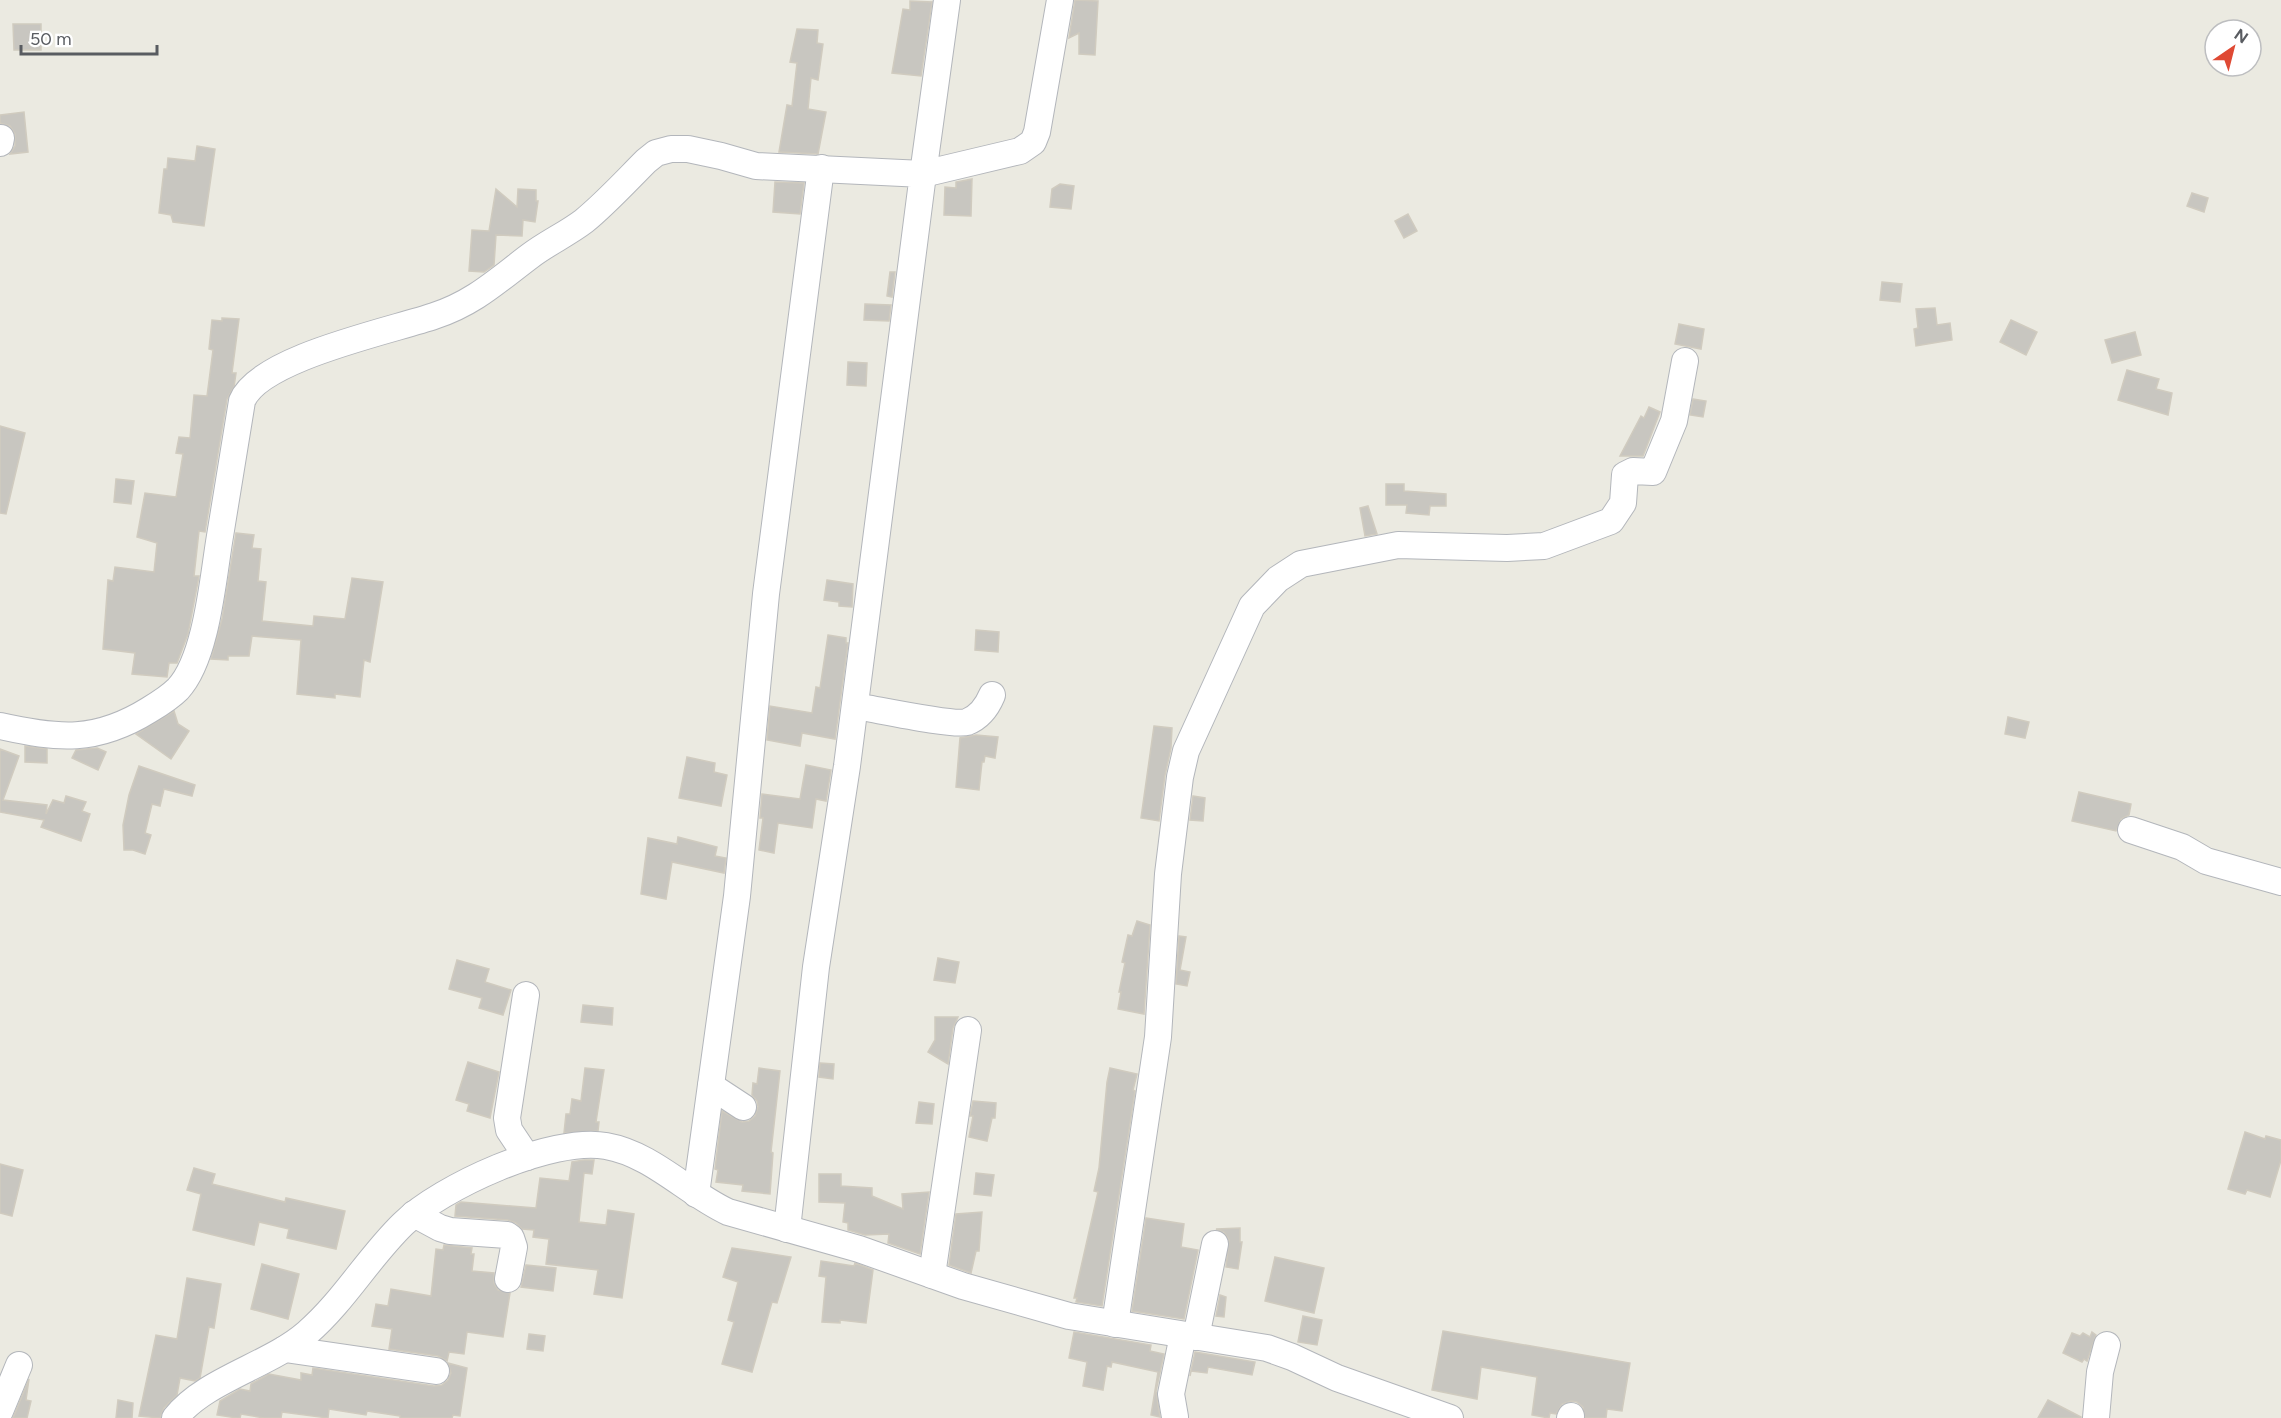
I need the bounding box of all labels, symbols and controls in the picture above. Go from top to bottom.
scale bar [21,18,158,56]
north arrow [2203,18,2263,78]
text: N [2231,25,2252,47]
text: 50 m [30,28,72,50]

